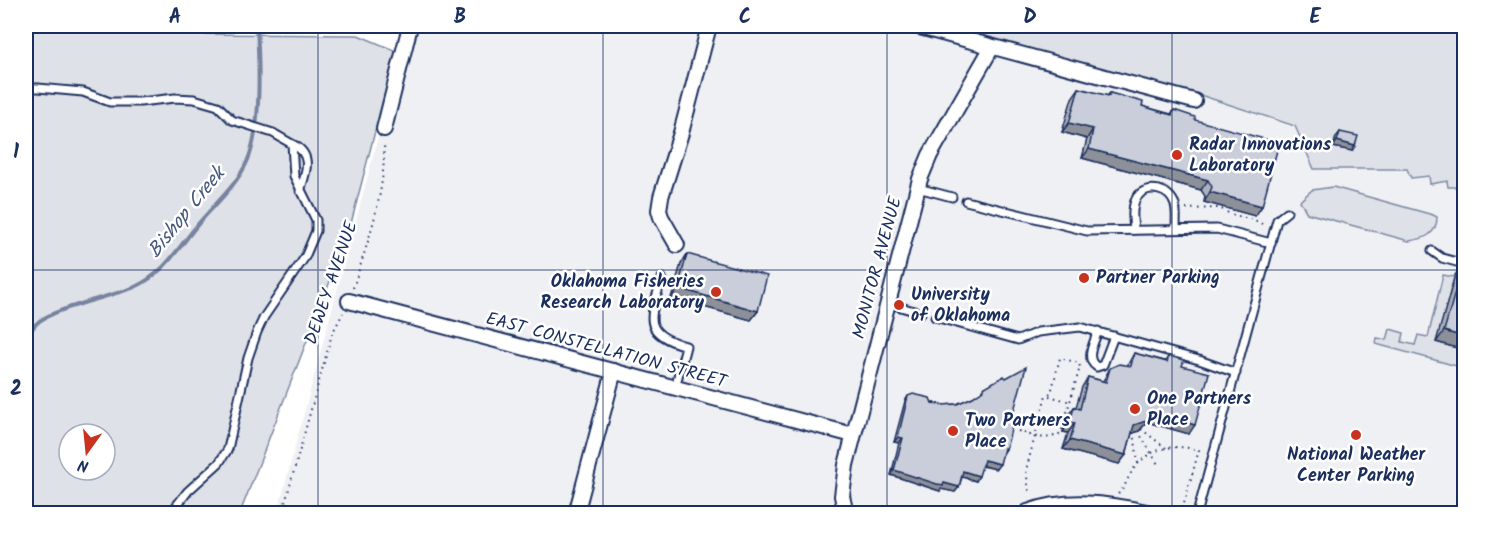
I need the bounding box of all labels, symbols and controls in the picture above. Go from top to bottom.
text: A [169,2,181,34]
text: B [454,2,466,34]
text: C [739,2,751,34]
text: D [1023,2,1037,34]
text: E [1309,2,1321,34]
place label: Radar Innovations Laboratory [1189,131,1332,181]
text: 1 [13,137,19,169]
marker: Radar Innovations Laboratory [1170,148,1184,162]
water label: Bishop Creek [140,158,235,266]
street label: MONITOR AVENUE [845,193,911,342]
street label: DEWEY AVENUE [297,217,367,349]
place label: Partner Parking [1096,264,1220,293]
place label: Oklahoma Fisheries Research Laboratory [540,268,705,318]
marker: Partner Parking [1077,271,1091,285]
place label: University of Oklahoma [911,281,1010,331]
marker: Oklahoma Fisheries Research Laboratory [709,285,723,299]
marker: University of Oklahoma [892,298,906,312]
street label: EAST CONSTELLATION STREET [482,305,731,397]
text: 2 [10,374,22,406]
place label: One Partners Place [1147,385,1252,435]
marker: One Partners Place [1128,402,1142,416]
place label: Two Partners Place [965,407,1071,457]
north arrow [57,422,117,482]
marker: Two Partners Place [946,424,960,438]
marker: National Weather Center Parking [1349,428,1363,442]
place label: National Weather Center Parking [1287,441,1427,491]
text: N [75,452,92,478]

